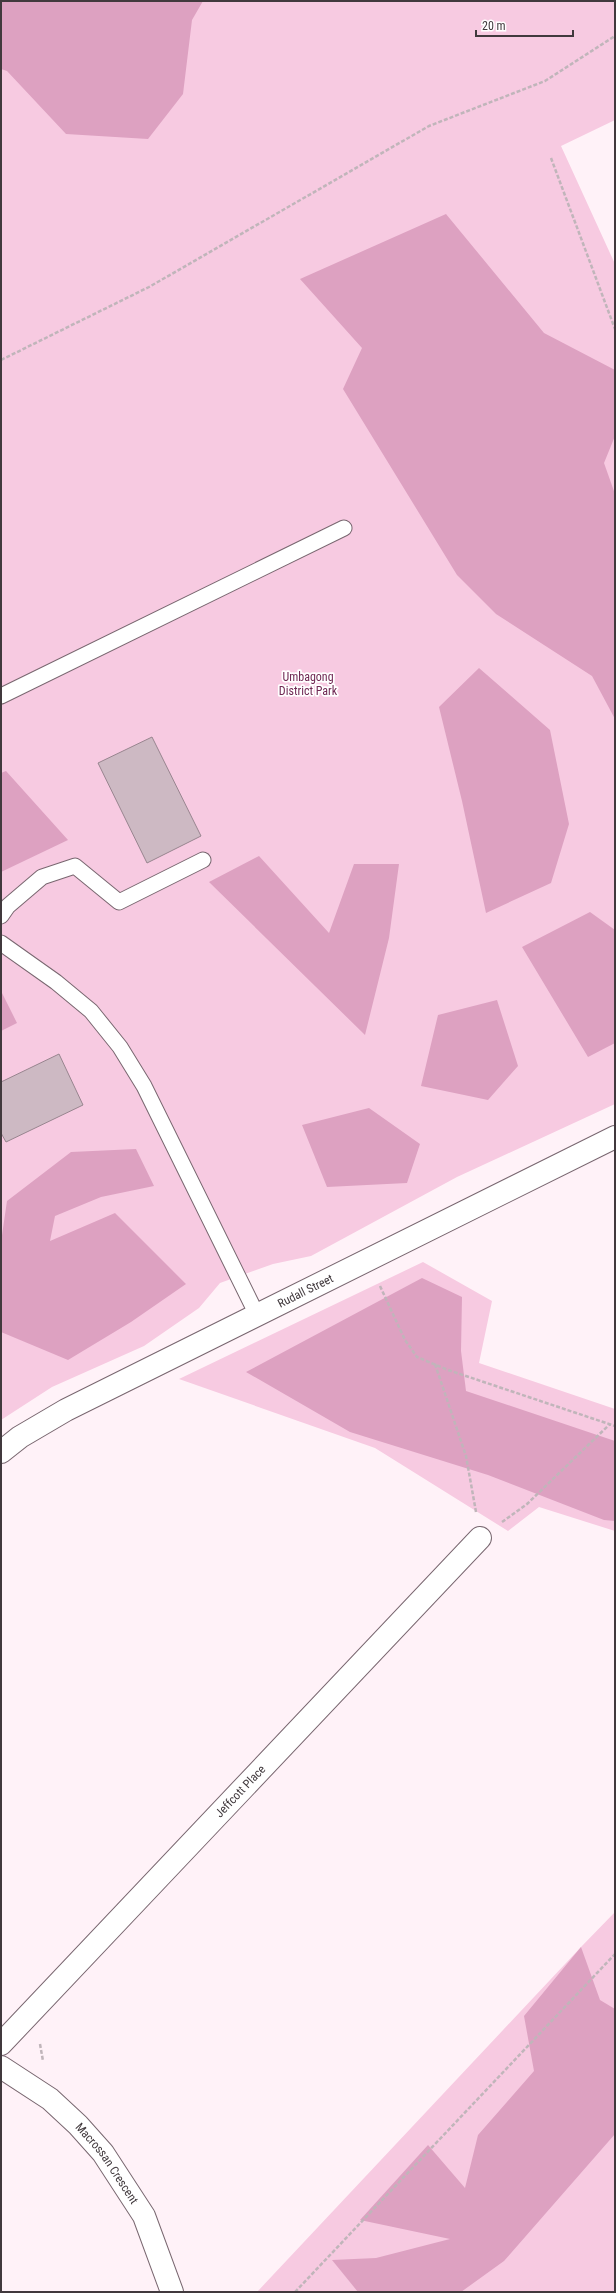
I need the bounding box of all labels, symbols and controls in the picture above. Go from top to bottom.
scale bar [476,12,573,38]
text: 20 m [482,19,506,33]
park label: Umbagong District Park [279,670,338,698]
street label: Rudall Street [275,1271,336,1311]
street label: Jeffcott Place [212,1762,269,1820]
street label: Macrossan Crescent [73,2120,141,2207]

